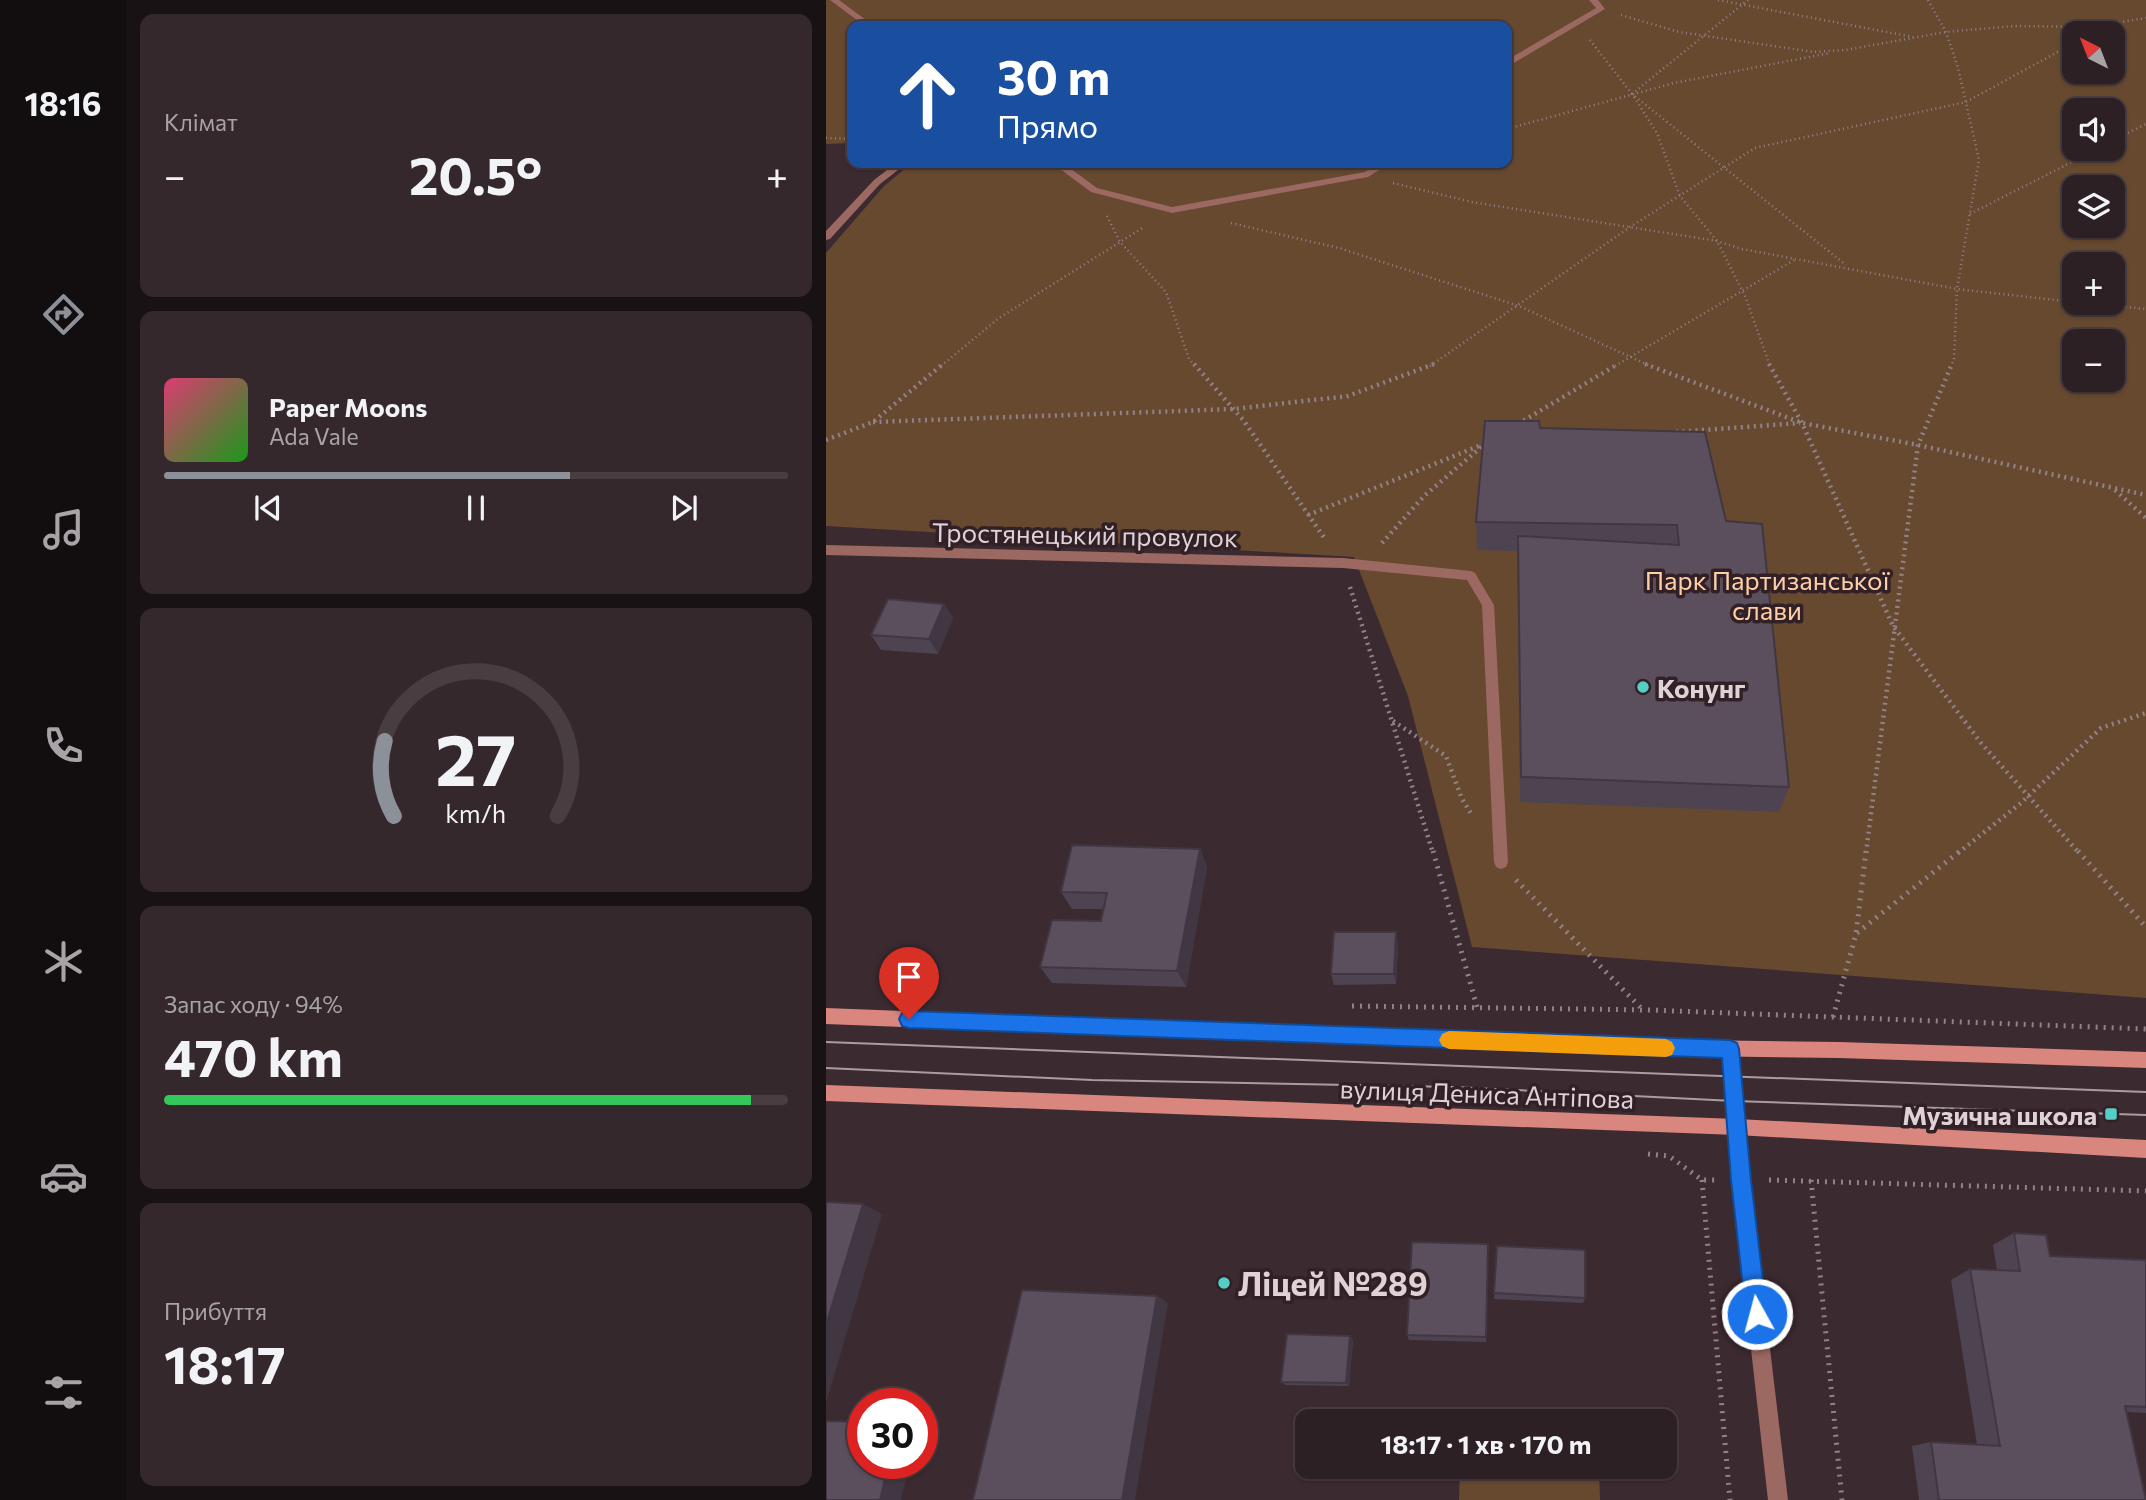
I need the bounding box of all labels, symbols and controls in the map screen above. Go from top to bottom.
north arrow [2062,21,2124,84]
map controls [2062,21,2125,392]
text: 30 m [997,45,1110,105]
icon: ahead [882,49,973,140]
text: 18:16 [25,83,101,123]
button: sound [2062,98,2125,161]
text: Прямо [997,105,1098,145]
text: Клімат [164,108,238,136]
text: 20.5° [409,142,542,206]
text: − [164,151,186,198]
text: + [766,151,788,198]
button: layers [2062,175,2125,238]
button: + [2062,252,2125,315]
icon: directions [39,290,88,339]
button: − [2062,329,2125,392]
text: Paper Moons [269,391,427,422]
text: Ada Vale [269,422,359,450]
icon: previous [249,489,287,527]
icon: pause [457,489,495,527]
icon: next [665,489,703,527]
icon: music [39,505,88,554]
street label: Тростянецький провулок [932,516,1238,552]
park label: Парк Партизанської слави [1645,564,1890,625]
place label: Конунг [1657,672,1745,703]
marker: Конунг [1635,679,1651,695]
text: 27 [436,712,516,801]
icon: phone [39,721,88,770]
text: km/h [446,798,506,828]
icon: climate [39,937,88,986]
pin [879,947,939,1019]
icon: arrive [890,958,928,996]
text: Запас ходу · 94% [164,990,343,1018]
text: 470 km [164,1024,343,1088]
street label: вулиця Дениса Антіпова [1339,1072,1635,1114]
place label: Музична школа [1902,1099,2097,1130]
marker: Музична школа [2103,1106,2119,1122]
icon: car [39,1152,88,1201]
place label: Ліцей №289 [1238,1263,1428,1303]
marker: Ліцей №289 [1216,1275,1232,1291]
position arrow [1720,1277,1794,1351]
text: Прибуття [164,1297,267,1325]
text: 18:17 [164,1331,286,1395]
icon: filters [39,1368,88,1417]
speed limit sign: 30 [847,1388,938,1479]
text: 18:17 · 1 хв · 170 m [1381,1428,1591,1459]

